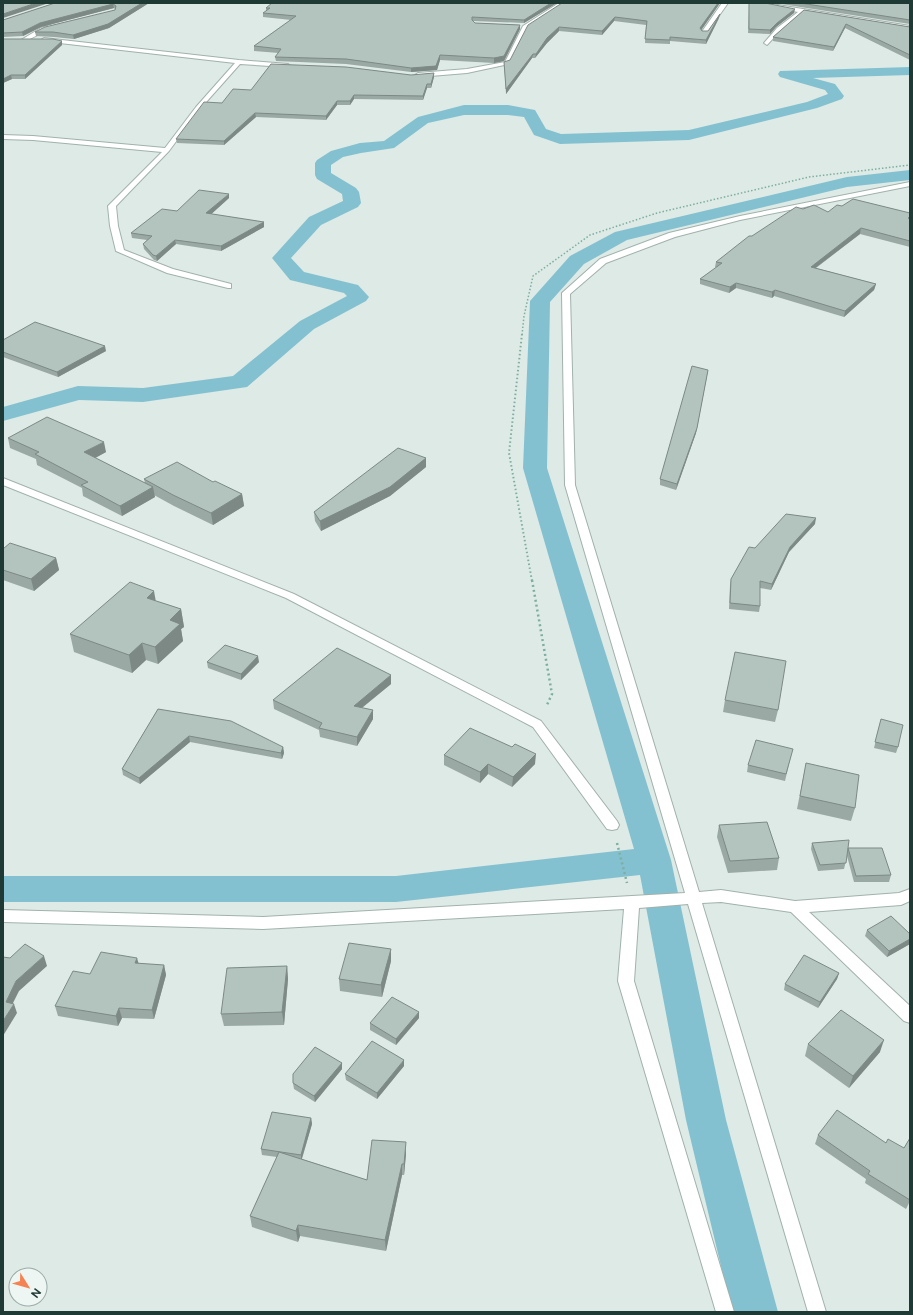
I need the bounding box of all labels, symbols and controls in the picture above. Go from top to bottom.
north arrow [8,1267,48,1307]
text: N [29,1286,43,1300]

